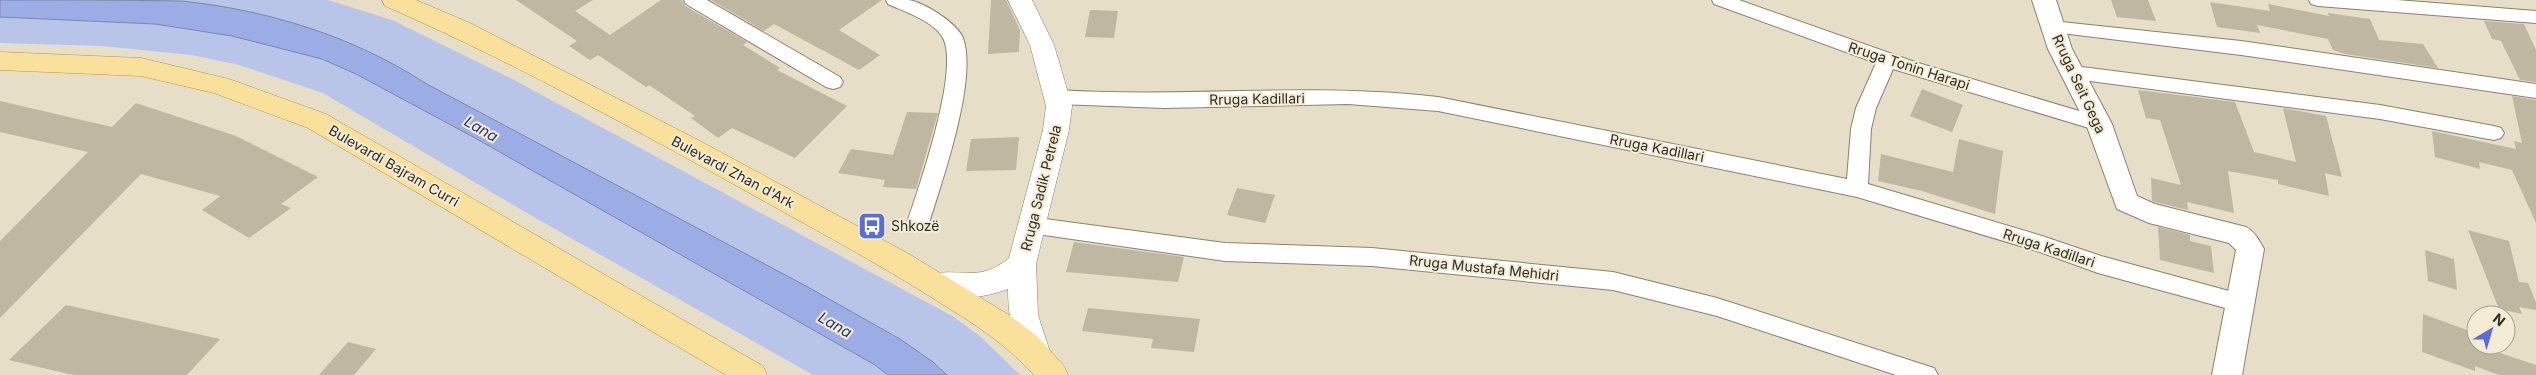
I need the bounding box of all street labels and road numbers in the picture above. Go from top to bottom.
street label: Rruga Seit Gega [2049,32,2110,136]
street label: Rruga Tonin Harapi [1846,38,1972,93]
street label: Rruga Kadillari [1209,89,1305,108]
street label: Bulevardi Bajram Curri [326,121,463,210]
street label: Rruga Sadik Petrela [1017,123,1064,253]
street label: Rruga Kadillari [1609,130,1706,165]
street label: Bulevardi Zhan d'Ark [669,132,798,211]
street label: Rruga Kadillari [2001,225,2097,270]
street label: Rruga Mustafa Mehidri [1408,251,1560,284]

